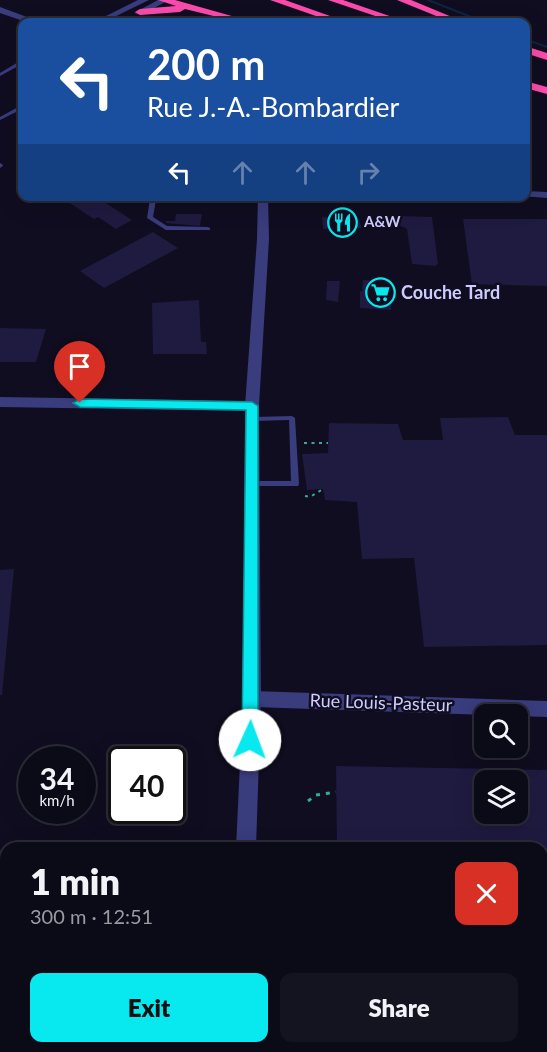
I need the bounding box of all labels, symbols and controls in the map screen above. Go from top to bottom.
text: 200 m [147,39,265,89]
icon: left [48,42,126,120]
text: Rue J.-A.-Bombardier [147,90,399,123]
icon: left [163,156,196,189]
icon: ahead [226,156,259,189]
icon: ahead [289,156,322,189]
icon: right [352,156,385,189]
restaurant icon: A&W [327,206,359,238]
place label: A&W [363,212,401,230]
supermarket icon: Couche Tard [364,277,396,309]
place label: Couche Tard [401,281,500,303]
pin [54,341,105,403]
icon: arrive [63,350,96,383]
street label: Rue Louis-Pasteur [309,689,453,715]
map controls [474,704,528,824]
button: search [474,704,528,758]
position arrow [218,708,282,772]
speed limit sign: 40 [108,746,186,824]
text: 34 [40,760,74,796]
button: layers [474,770,528,824]
text: km/h [39,791,75,809]
text: 1 min [30,859,120,903]
button: close [455,862,518,925]
text: 300 m · 12:51 [30,904,153,928]
button: Exit [30,973,268,1042]
button: Share [280,973,518,1042]

